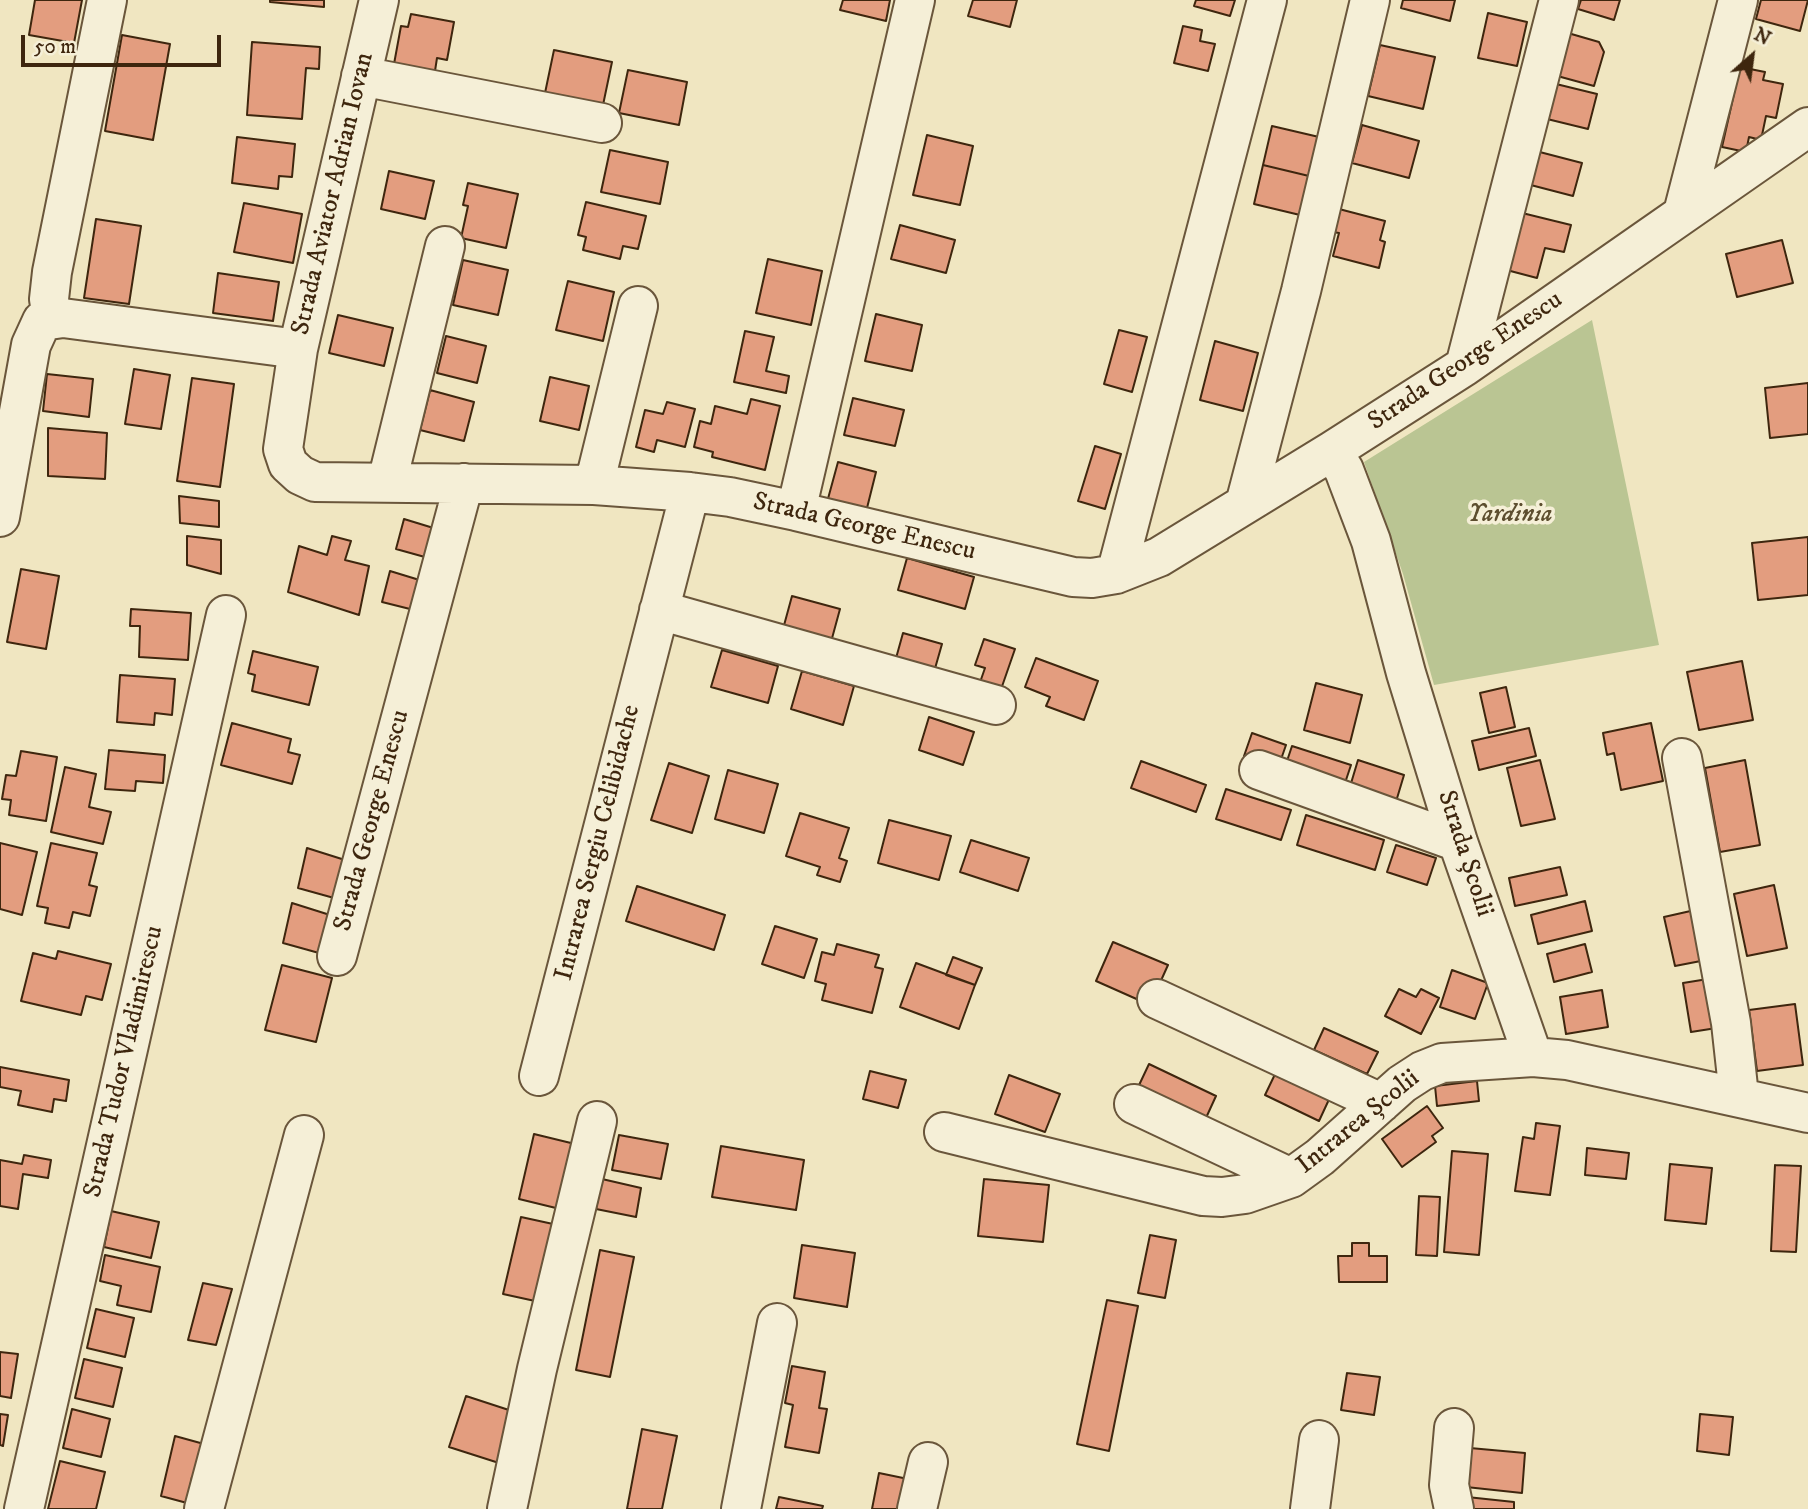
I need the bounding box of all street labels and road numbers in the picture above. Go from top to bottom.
street label: Strada Aviator Adrian Iovan [286,50,382,338]
street label: Strada George Enescu [1363,285,1569,439]
street label: Strada George Enescu [750,487,978,569]
street label: Intrarea Sergiu Celibidache [550,702,648,984]
street label: Strada George Enescu [328,707,418,935]
street label: Strada Școlii [1429,787,1499,921]
street label: Strada Tudor Vladimirescu [79,923,171,1201]
street label: Intrarea Școlii [1291,1064,1427,1182]

